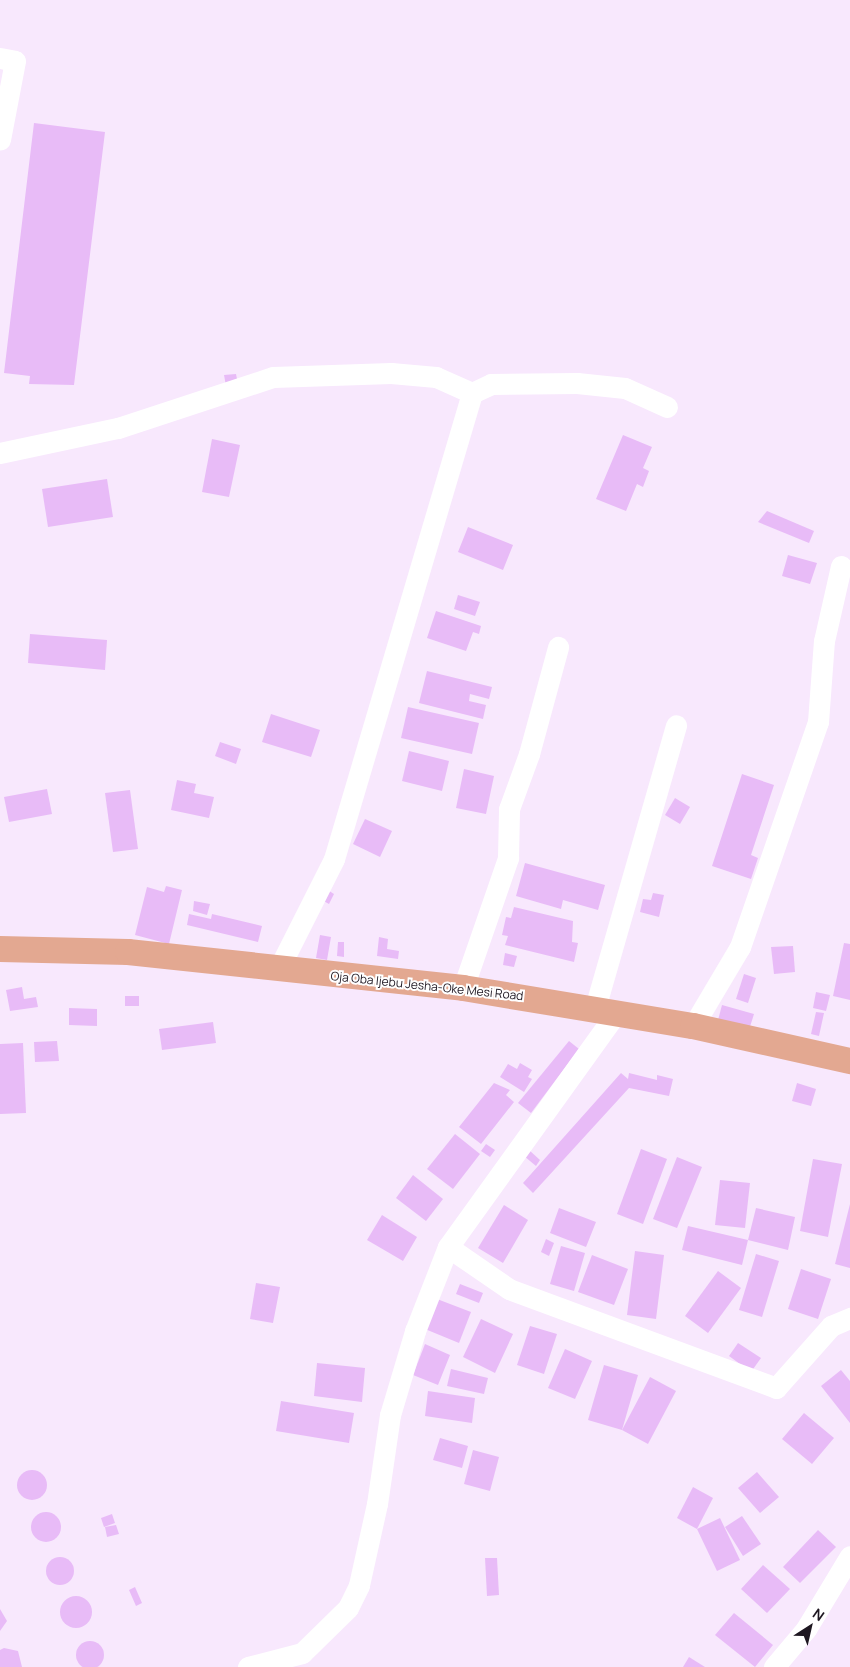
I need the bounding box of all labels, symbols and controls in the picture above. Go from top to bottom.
street label: Oja Oba Ijebu Jesha-Oke Mesi Road [330,969,524,1003]
north arrow [785,1602,835,1652]
text: N [809,1604,828,1625]

